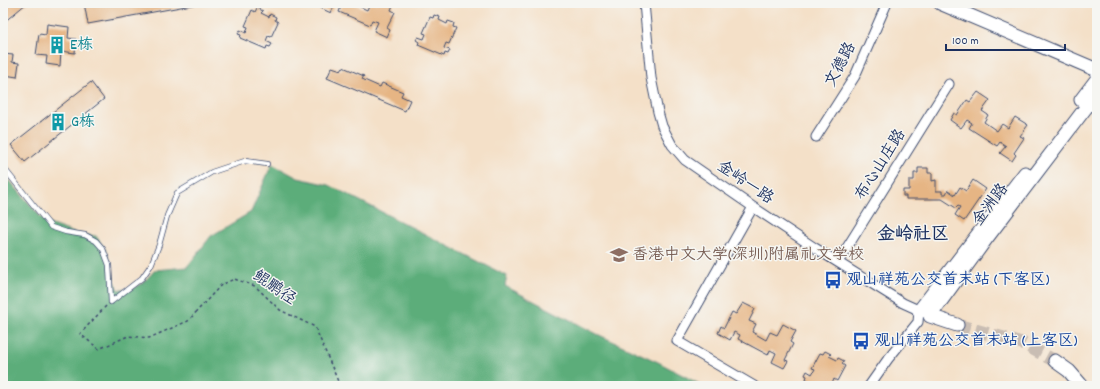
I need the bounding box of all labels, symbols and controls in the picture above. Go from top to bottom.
scale bar [946,26,1065,52]
text: 100 m [952,33,979,50]
place label: E栋 [70,34,93,57]
building icon: E栋 [47,35,67,55]
street label: 文德路 [820,38,862,92]
place label: G栋 [71,111,95,134]
building icon: G栋 [48,112,68,132]
street label: 布心山庄路 [850,125,912,205]
street label: 金岭一路 [712,156,778,210]
street label: 金洲路 [967,179,1015,231]
district label: 金岭社区 [877,223,949,248]
place label: 香港中文大学(深圳)附属礼文学校 [632,244,864,267]
school or university icon: 香港中文大学(深圳)附属礼文学校 [609,245,629,265]
street label: 鲲鹏径 [248,265,300,311]
place label: 观山祥苑公交首末站 (下客区) [846,269,1050,292]
bus stop icon: 观山祥苑公交首末站 (下客区) [823,270,843,290]
place label: 观山祥苑公交首末站 (上客区) [874,330,1078,353]
bus stop icon: 观山祥苑公交首末站 (上客区) [851,331,871,351]

